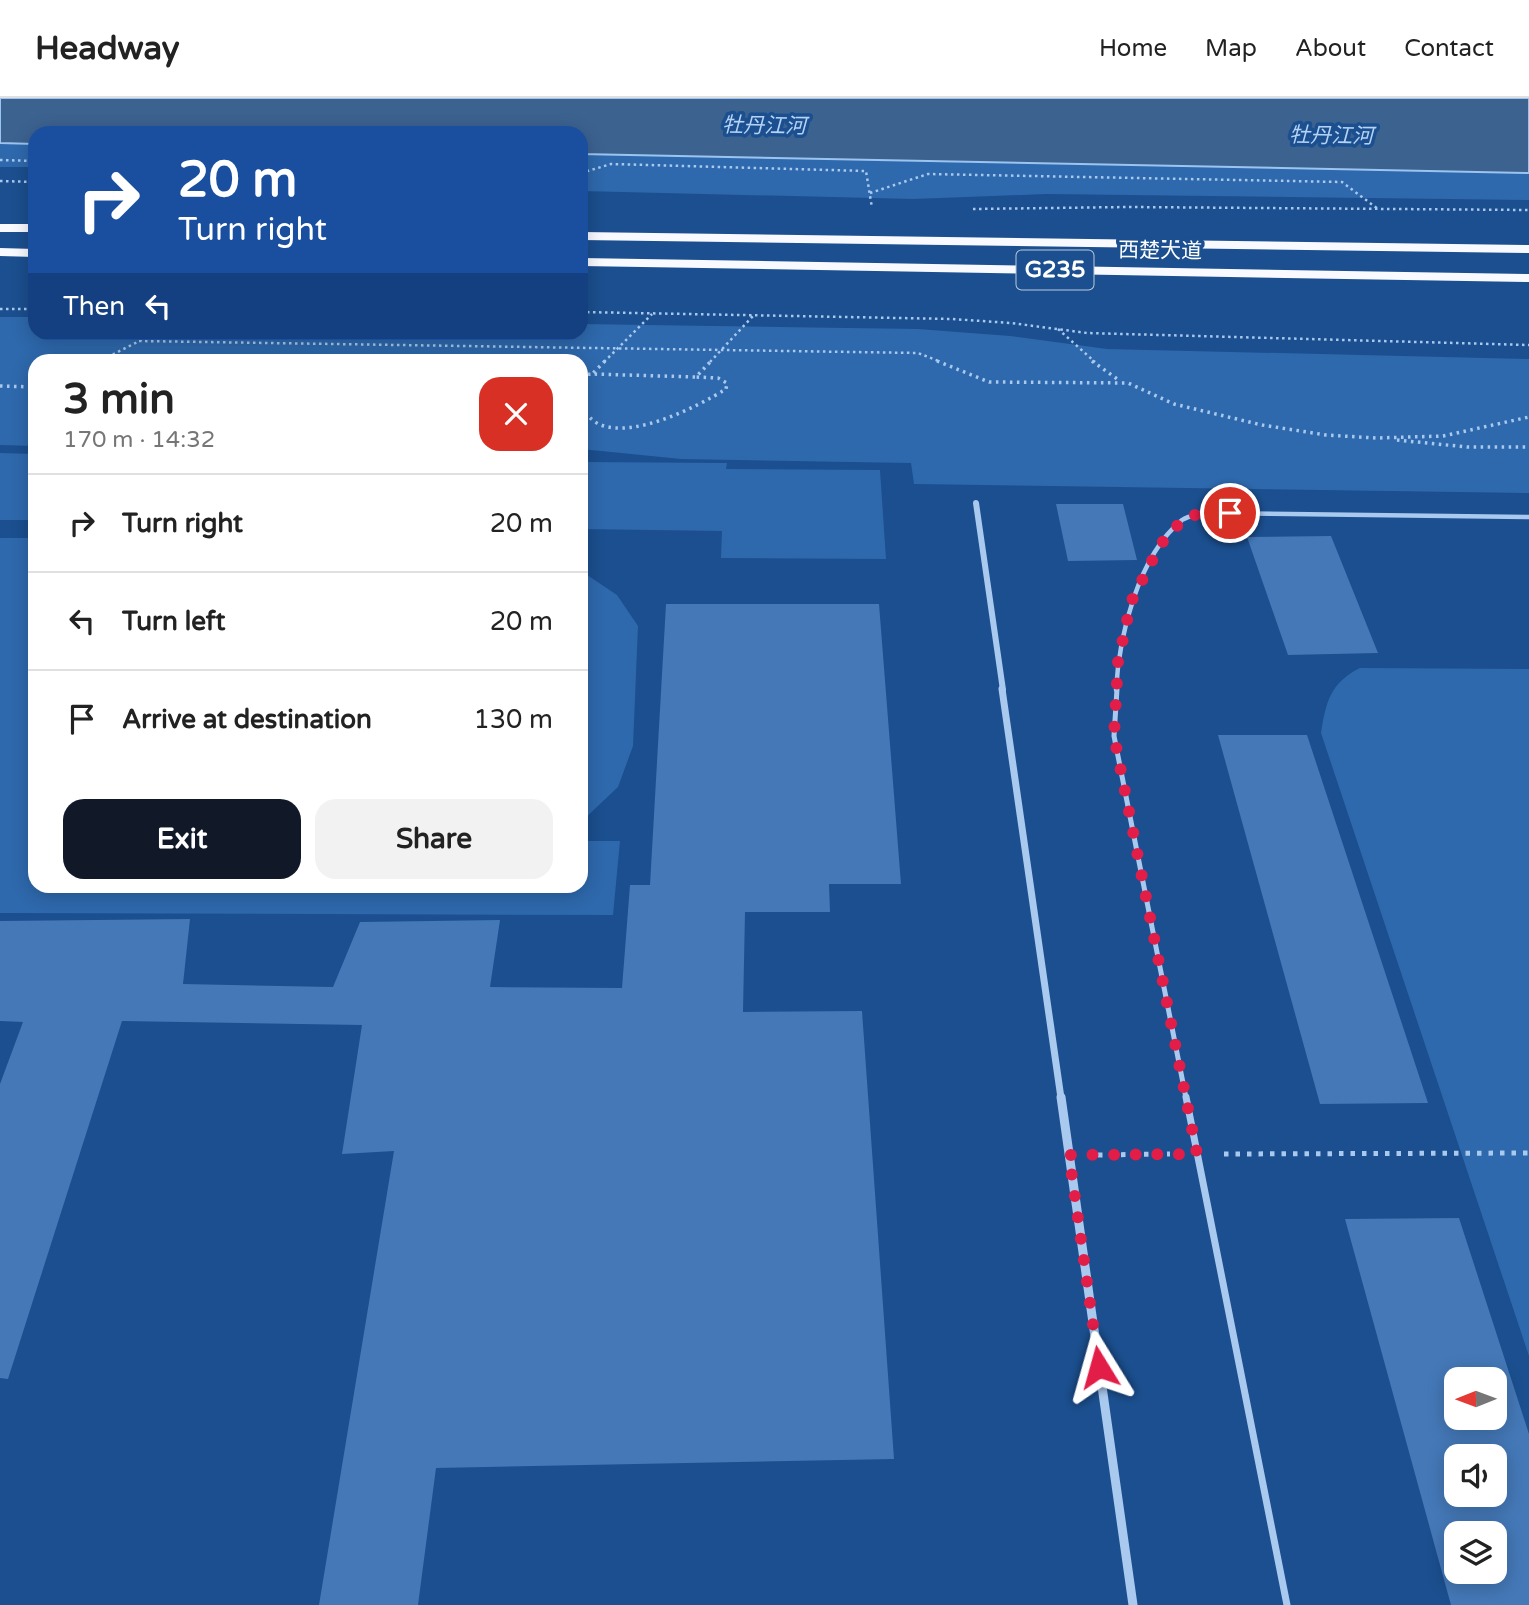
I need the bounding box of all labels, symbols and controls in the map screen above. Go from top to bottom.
text: Headway [35,29,179,68]
text: Home [1099,34,1167,63]
text: Map [1205,34,1257,63]
text: About [1295,34,1366,63]
text: Contact [1404,34,1494,63]
water label: 牡丹江河 [722,113,810,139]
water label: 牡丹江河 [1289,123,1377,149]
text: 20 m [178,151,297,210]
icon: right [63,154,154,245]
text: Turn right [178,211,327,249]
street label: 西楚大道 [1118,238,1202,264]
road number: G235 [1016,251,1094,290]
icon: left [139,287,177,325]
text: Then [63,291,125,322]
text: 3 min [63,374,175,425]
button: close [479,377,553,451]
text: 170 m · 14:32 [63,426,215,454]
pin [1200,483,1260,543]
icon: arrive [1211,494,1249,532]
icon: right [63,504,101,542]
text: Turn right [122,508,243,539]
text: 20 m [490,508,553,539]
icon: left [63,602,101,640]
text: Turn left [122,606,225,637]
text: 20 m [490,606,553,637]
icon: arrive [63,700,101,738]
text: Arrive at destination [122,704,372,735]
text: 130 m [473,704,553,735]
button: Exit [63,799,301,879]
button: Share [315,799,553,879]
position arrow [1062,1330,1136,1404]
north arrow [1444,1367,1507,1430]
map controls [1444,1367,1507,1584]
button: sound [1444,1444,1507,1507]
button: layers [1444,1521,1507,1584]

